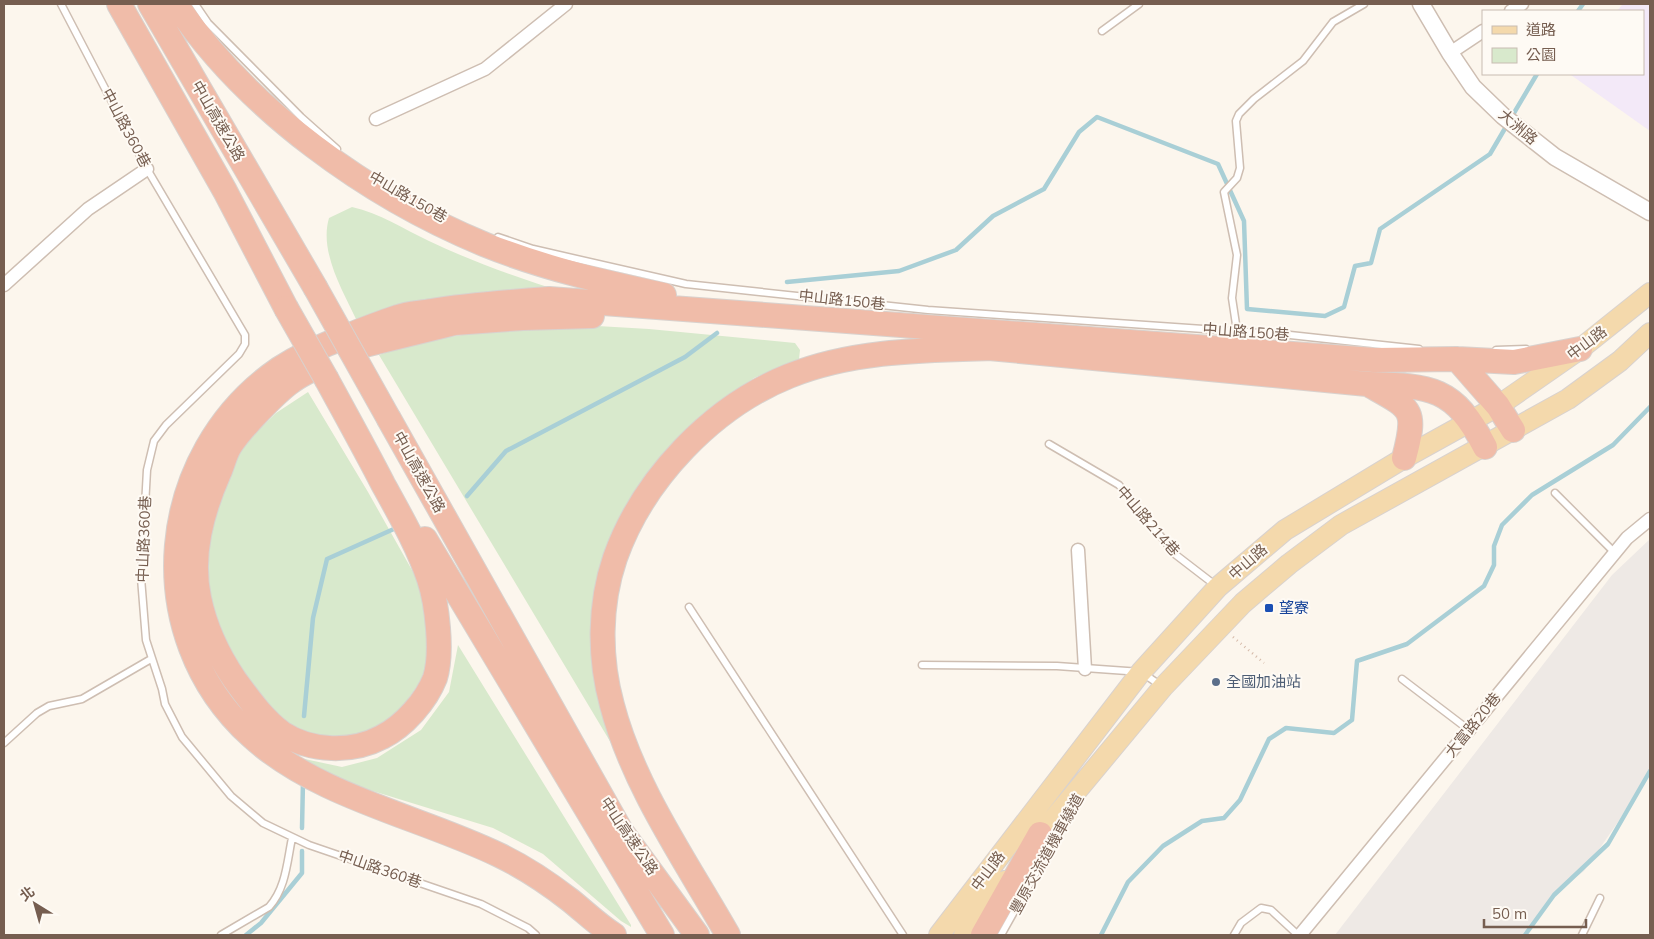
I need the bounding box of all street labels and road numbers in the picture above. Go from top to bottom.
street label: 中山高速公路 [188,77,249,164]
street label: 中山路360巷 [98,85,155,171]
street label: 大洲路 [1495,105,1542,148]
street label: 中山路150巷 [366,167,451,227]
street label: 中山路150巷 [798,286,886,313]
street label: 中山路150巷 [1202,319,1290,344]
street label: 中山路 [1563,321,1610,364]
street label: 中山高速公路 [389,428,450,516]
street label: 中山路214巷 [1113,482,1184,560]
street label: 中山路360巷 [132,495,155,583]
street label: 中山路 [1224,540,1271,584]
street label: 大富路20巷 [1441,688,1505,761]
street label: 豐原交流道機車繞道 [1006,790,1088,917]
street label: 中山高速公路 [596,793,662,878]
street label: 中山路360巷 [336,845,424,892]
street label: 中山路 [966,847,1009,894]

